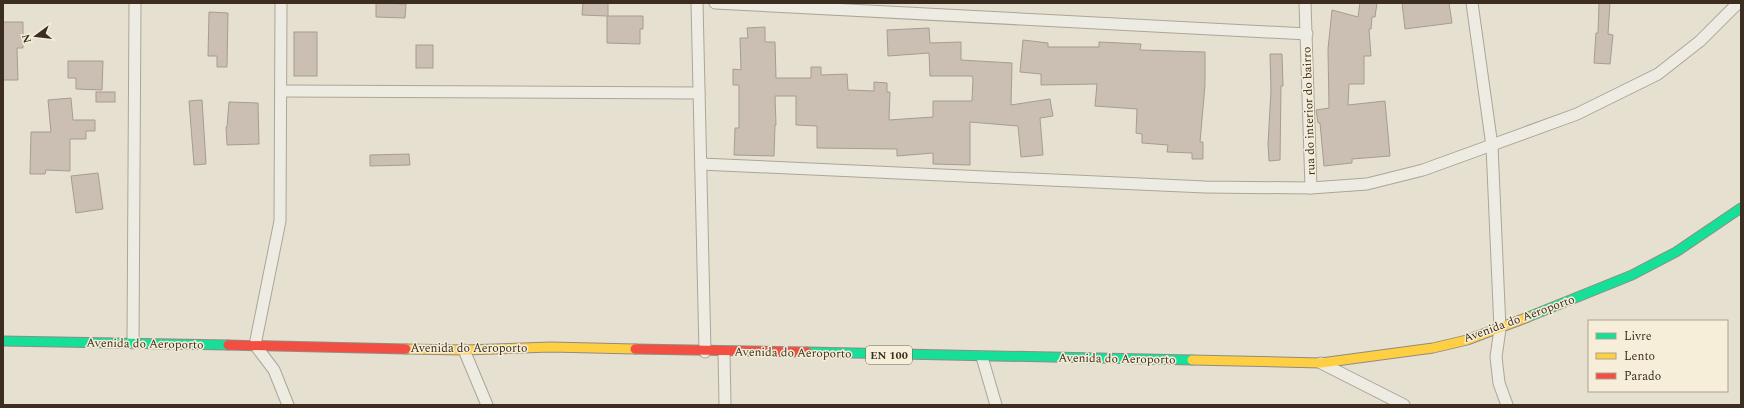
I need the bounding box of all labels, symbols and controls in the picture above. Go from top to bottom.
north arrow [16,16,56,56]
text: N [17,32,36,45]
street label: rua do interior do bairro [1297,46,1321,176]
street label: Avenida do Aeroporto [1461,290,1577,348]
legend [1588,320,1728,392]
text: Livre [1624,327,1652,346]
street label: Avenida do Aeroporto [86,333,204,355]
street label: Avenida do Aeroporto [410,339,528,358]
street label: Avenida do Aeroporto [734,342,852,364]
road number: EN 100 [866,346,912,364]
text: Lento [1624,347,1655,366]
street label: Avenida do Aeroporto [1058,348,1176,370]
text: Parado [1624,367,1661,386]

